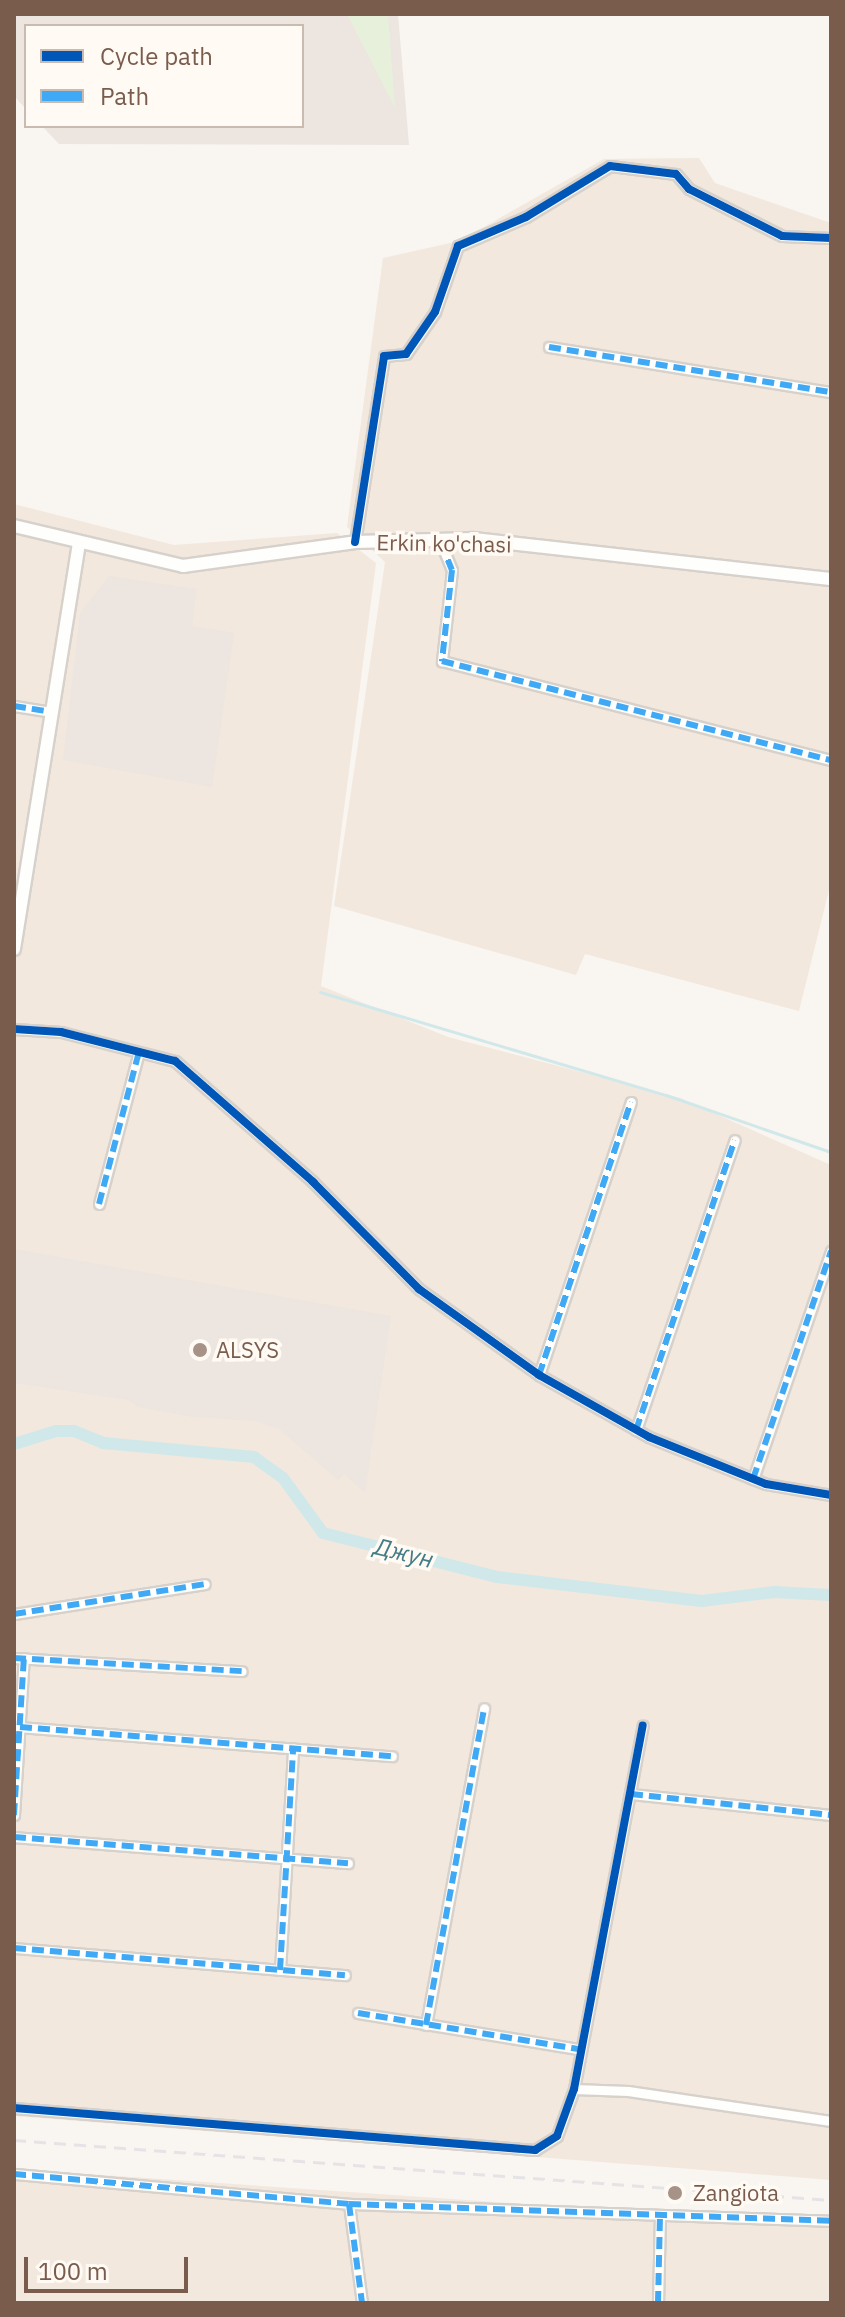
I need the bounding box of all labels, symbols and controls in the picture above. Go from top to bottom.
legend [24,24,304,128]
text: Cycle path [100,40,213,72]
text: Path [100,80,149,112]
street label: Erkin ko'chasi [376,529,512,557]
place label: ALSYS [216,1337,279,1363]
marker: ALSYS [191,1341,209,1359]
water label: Джун [372,1532,436,1574]
place label: Zangiota [693,2180,779,2206]
marker: Zangiota [664,2182,686,2204]
scale bar [28,2241,192,2291]
text: 100 m [38,2255,108,2287]

